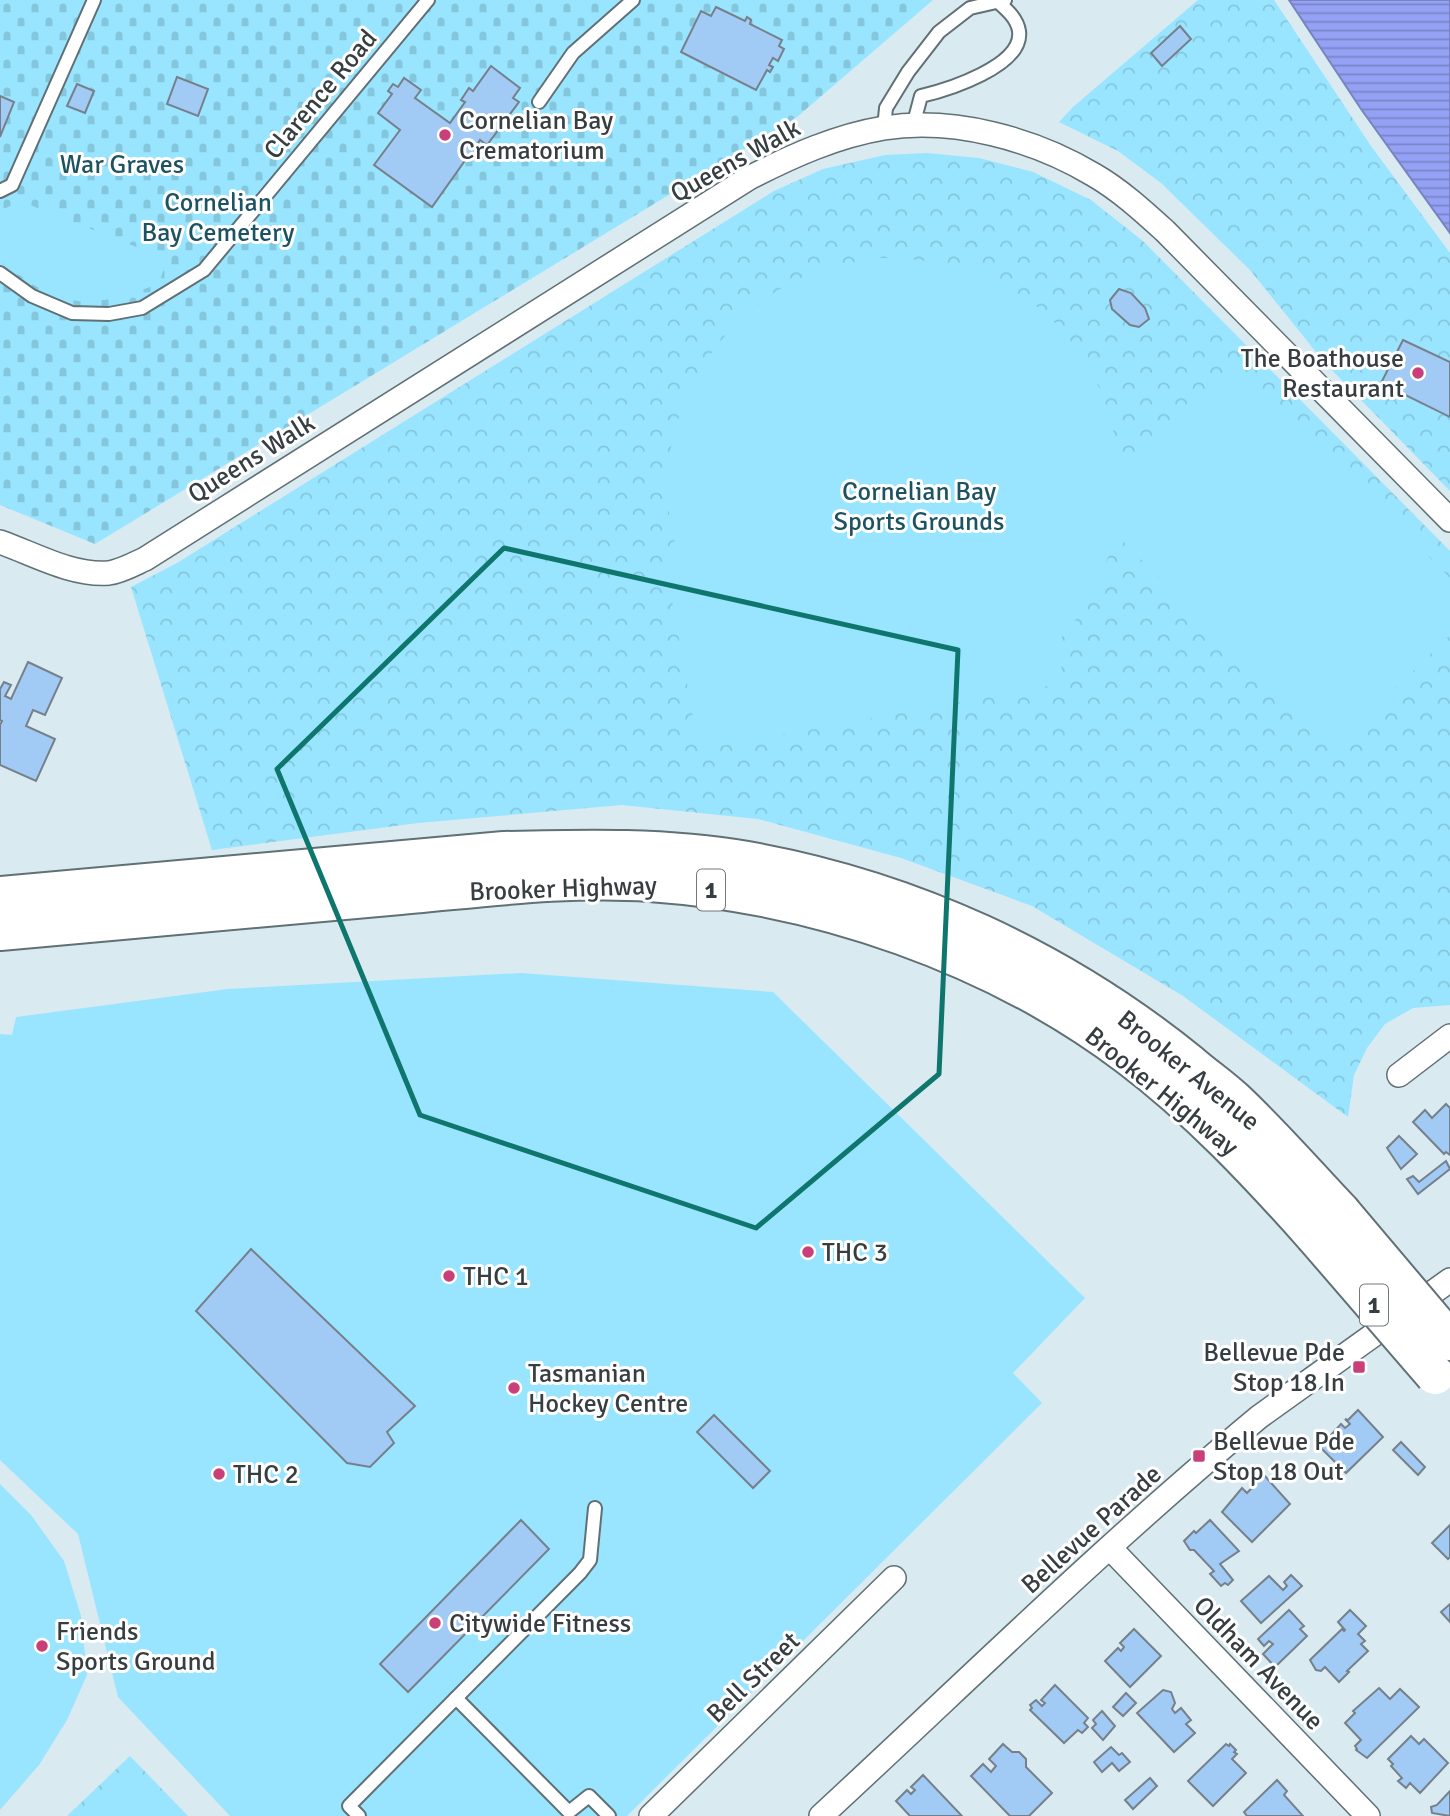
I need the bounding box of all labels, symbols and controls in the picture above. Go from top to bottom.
street label: Clarence Road [257,23,384,166]
place label: Cornelian Bay Crematorium [459,105,613,167]
street label: Queens Walk [665,112,806,210]
marker: Cornelian Bay Crematorium [437,127,453,143]
park label: War Graves [60,149,184,181]
park label: Cornelian Bay Cemetery [142,187,294,249]
place label: The Boathouse Restaurant [1241,343,1404,405]
marker: The Boathouse Restaurant [1410,365,1426,381]
street label: Queens Walk [182,407,321,510]
park label: Cornelian Bay Sports Grounds [834,476,1004,538]
street label: Brooker Highway [469,870,657,908]
road number: 1 [697,870,725,910]
street label: Brooker Avenue [1111,1004,1266,1138]
street label: Brooker Highway [1078,1020,1244,1163]
place label: THC 3 [822,1237,888,1269]
marker: THC 3 [800,1244,816,1260]
place label: THC 1 [463,1261,529,1293]
marker: THC 1 [441,1268,457,1284]
road number: 1 [1360,1284,1388,1325]
place label: Bellevue Pde Stop 18 In [1203,1337,1345,1399]
place label: Tasmanian Hockey Centre [528,1358,688,1420]
marker: Bellevue Pde Stop 18 In [1351,1359,1367,1375]
marker: Tasmanian Hockey Centre [506,1380,522,1396]
place label: Bellevue Pde Stop 18 Out [1213,1426,1355,1488]
marker: Bellevue Pde Stop 18 Out [1191,1448,1207,1464]
street label: Bellevue Parade [1015,1458,1168,1601]
place label: THC 2 [233,1459,299,1491]
marker: THC 2 [211,1466,227,1482]
street label: Oldham Avenue [1187,1590,1330,1737]
place label: Citywide Fitness [449,1608,631,1640]
marker: Citywide Fitness [427,1615,443,1631]
place label: Friends Sports Ground [56,1616,216,1678]
street label: Bell Street [700,1626,807,1730]
marker: Friends Sports Ground [34,1638,50,1654]

